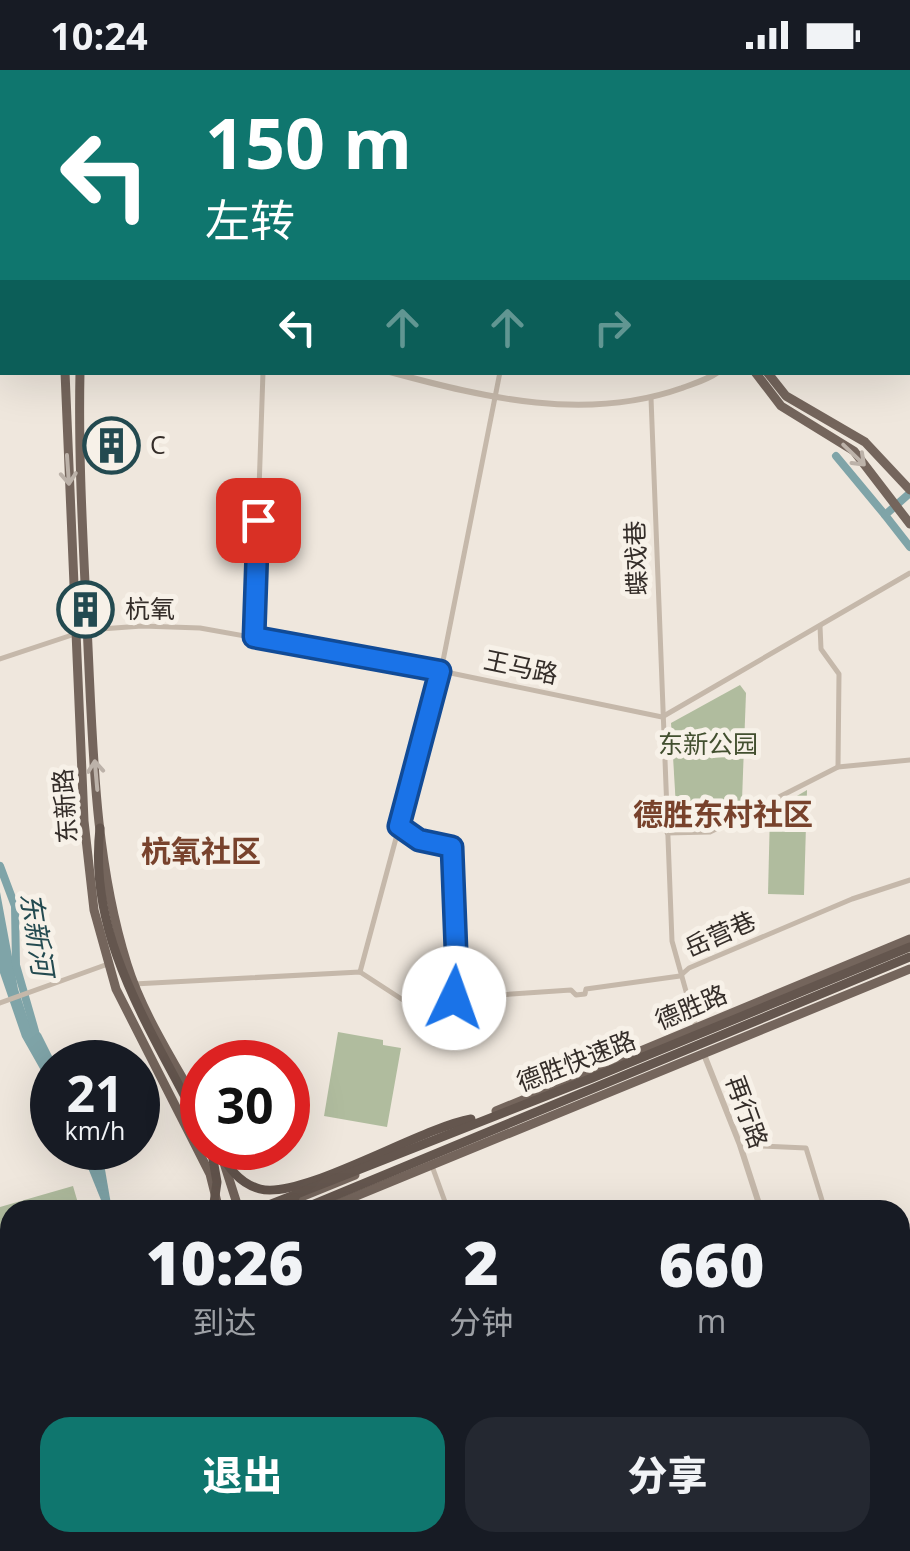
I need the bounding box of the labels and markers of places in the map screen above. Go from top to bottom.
building icon: C [81,415,141,475]
place label: C [150,427,166,461]
pin [216,478,301,563]
building icon: 杭氧 [56,579,116,639]
place label: 杭氧 [125,591,175,625]

